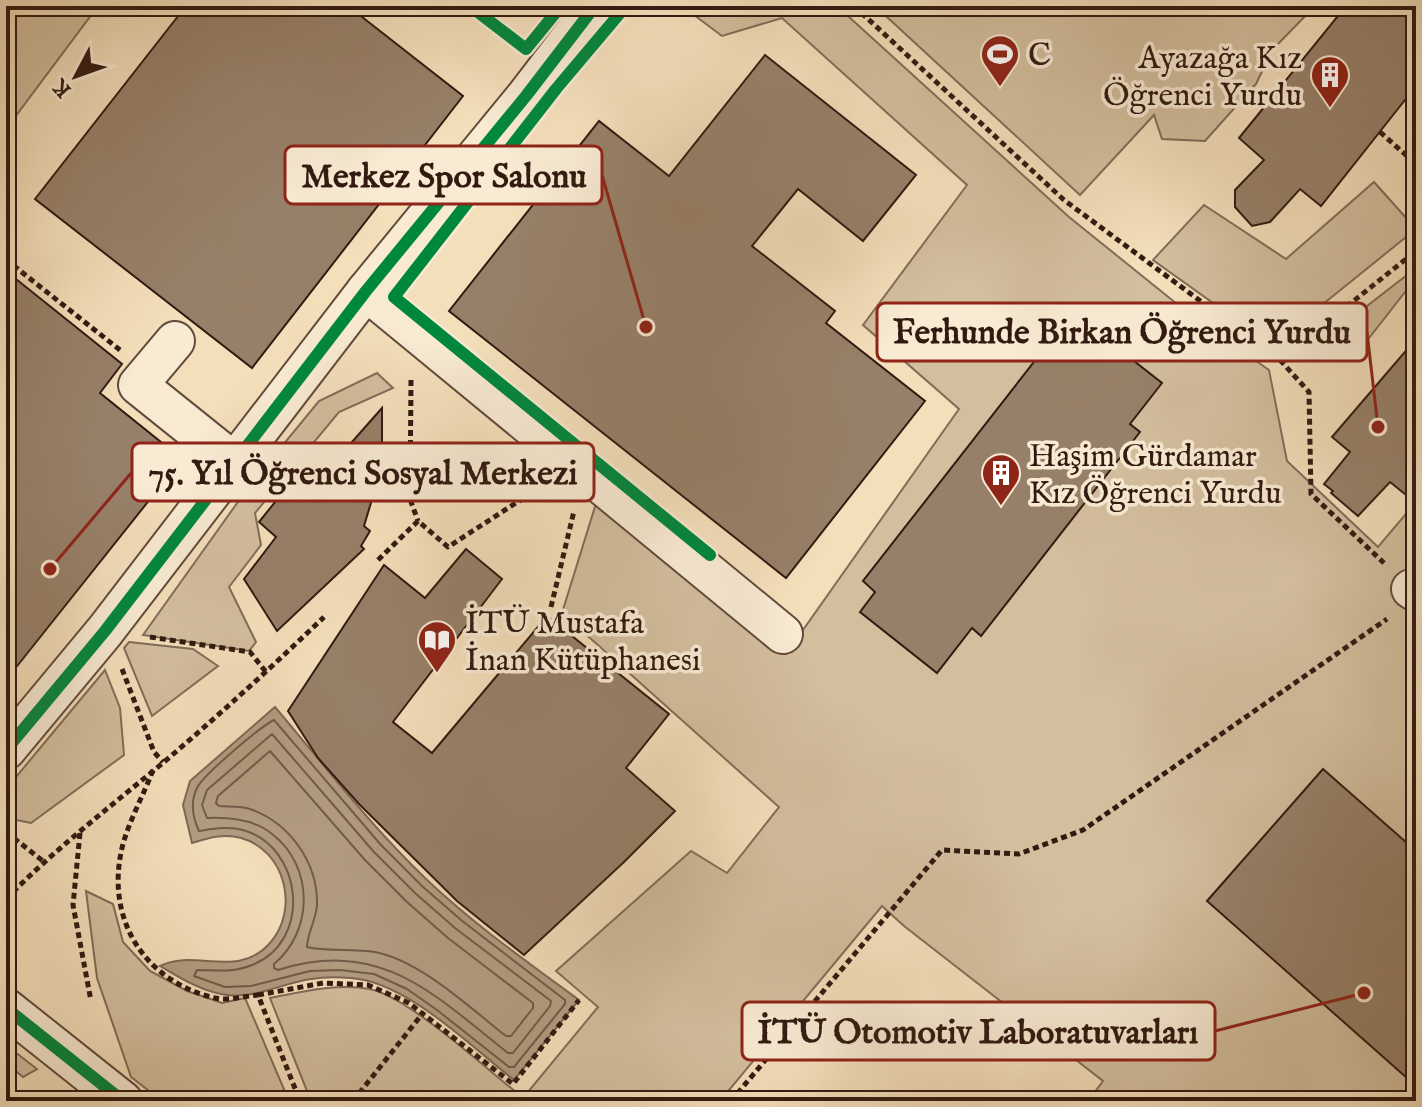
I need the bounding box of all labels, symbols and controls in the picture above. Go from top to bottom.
sports icon: C [979,33,1021,88]
north arrow [36,36,116,116]
place label: C [1028,36,1051,77]
place label: Ayazağa Kız Öğrenci Yurdu [1103,39,1302,117]
building icon: Ayazağa Kız Öğrenci Yurdu [1309,54,1351,109]
text: K [46,72,78,103]
callout: Merkez Spor Salonu [285,146,602,204]
text: Merkez Spor Salonu [301,156,587,199]
callout: Ferhunde Birkan Öğrenci Yurdu [877,303,1367,361]
text: Ferhunde Birkan Öğrenci Yurdu [893,312,1351,355]
place label: Haşim Gürdamar Kız Öğrenci Yurdu [1029,437,1282,515]
callout: 75. Yıl Öğrenci Sosyal Merkezi [132,443,594,501]
building icon: Haşim Gürdamar Kız Öğrenci Yurdu [980,452,1022,507]
text: 75. Yıl Öğrenci Sosyal Merkezi [148,453,578,496]
place label: İTÜ Mustafa İnan Kütüphanesi [465,604,700,682]
library icon: İTÜ Mustafa İnan Kütüphanesi [416,619,458,674]
callout: İTÜ Otomotiv Laboratuvarları [742,1002,1215,1060]
text: İTÜ Otomotiv Laboratuvarları [758,1012,1198,1055]

